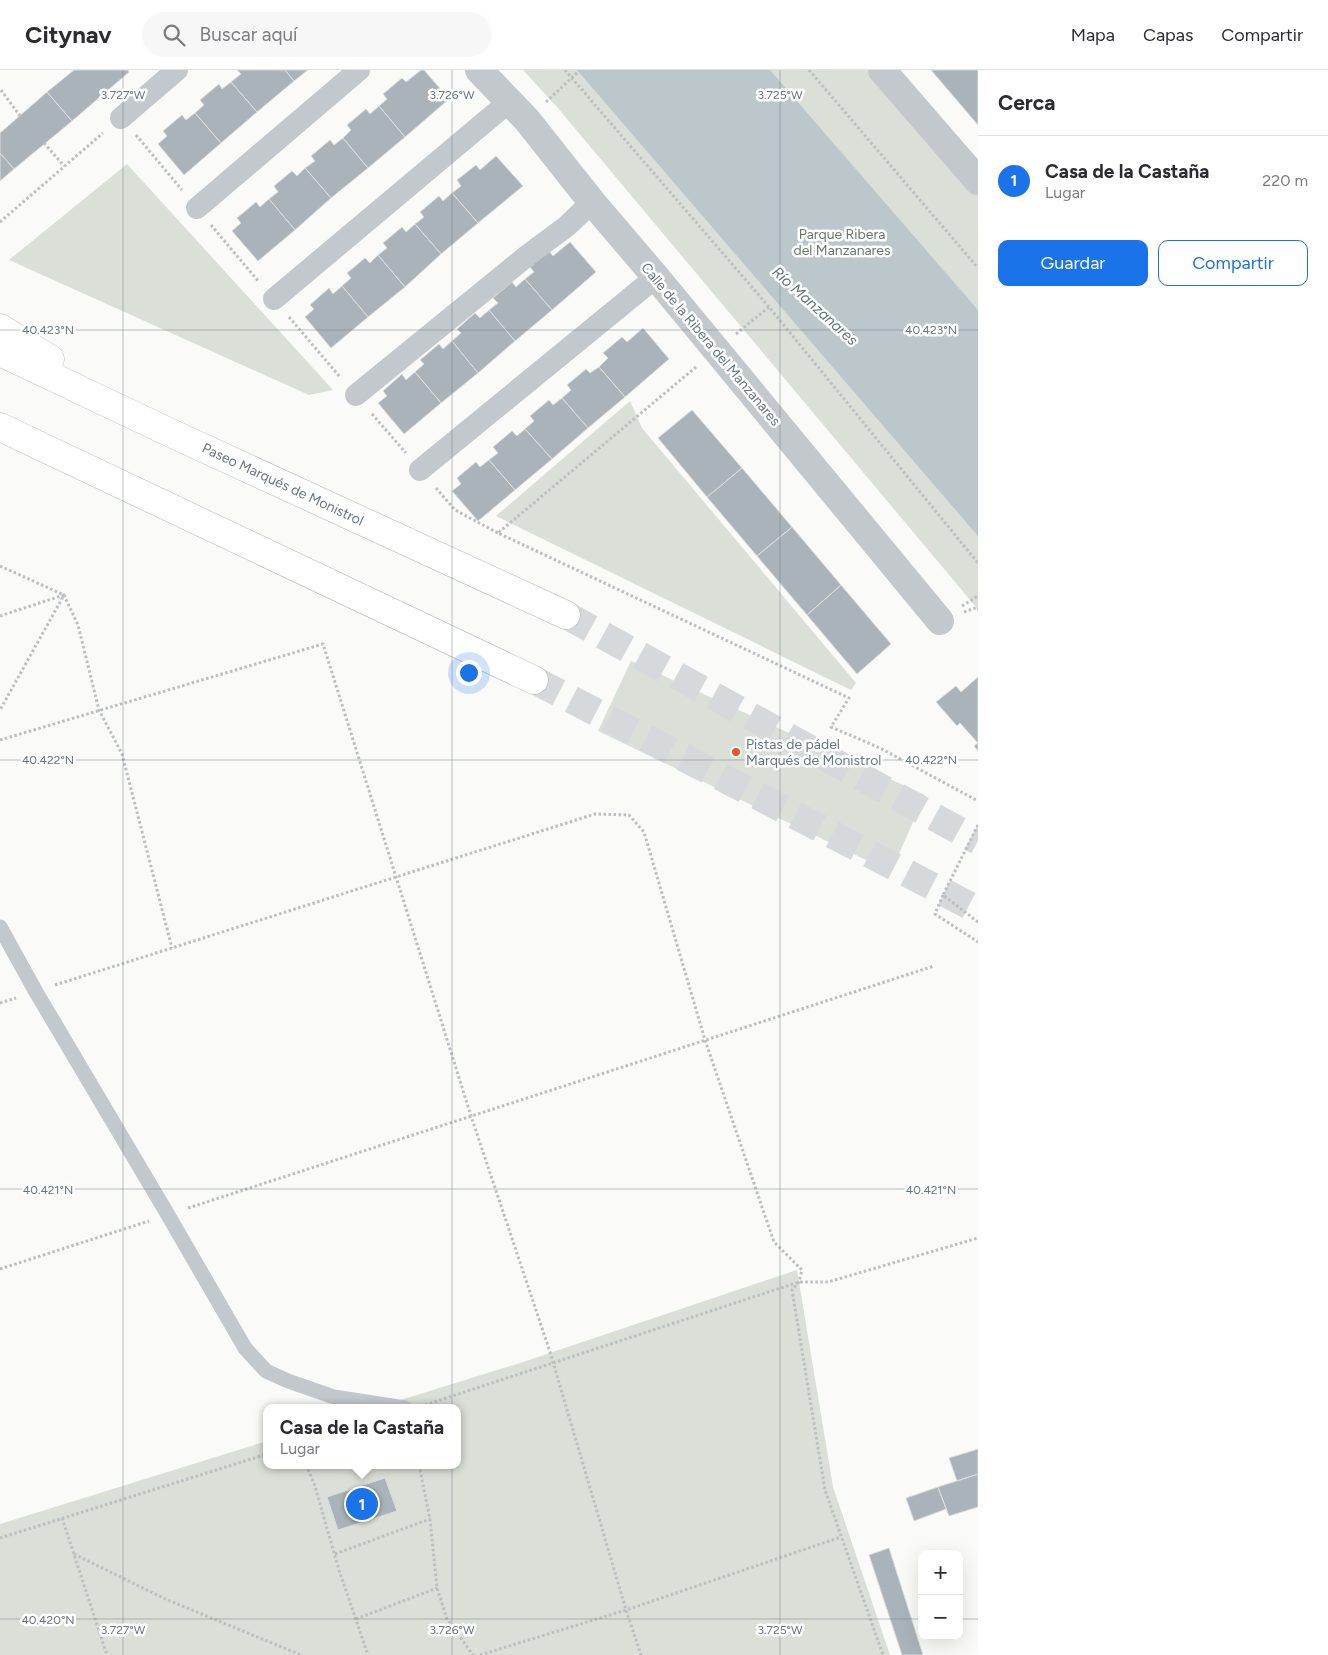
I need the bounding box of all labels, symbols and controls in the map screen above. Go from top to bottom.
search box [142,12,492,57]
text: Citynav [25,20,112,49]
icon: search [160,21,188,49]
text: Buscar aquí [200,23,297,46]
text: Mapa [1071,24,1115,46]
text: Capas [1143,24,1193,46]
text: Compartir [1221,24,1303,46]
text: 3.727°W [101,88,146,102]
text: 3.726°W [430,88,475,102]
text: 3.725°W [757,88,803,102]
text: Cerca [998,90,1055,115]
text: Casa de la Castaña [1045,160,1209,183]
text: 1 [1011,171,1017,190]
text: 220 m [1262,171,1308,190]
text: Lugar [1045,183,1085,202]
park label: Parque Ribera del Manzanares [793,226,891,259]
button: Guardar [998,240,1148,286]
button: Compartir [1158,240,1308,286]
street label: Calle de la Ribera del Manzanares [637,259,784,429]
water label: Río Manzanares [769,263,861,349]
text: 40.423°N [22,323,74,337]
text: 40.423°N [905,323,957,337]
street label: Paseo Marqués de Monistrol [199,440,366,529]
your location [456,660,482,686]
place label: Pistas de pádel Marqués de Monistrol [746,736,881,769]
marker: Pistas de pádel Marqués de Monistrol [730,746,742,758]
text: 40.422°N [22,753,74,767]
text: 40.422°N [905,753,957,767]
text: 40.421°N [23,1183,73,1197]
text: 40.421°N [906,1183,956,1197]
popup [263,1404,461,1469]
text: Casa de la Castaña [280,1416,444,1439]
text: Lugar [280,1439,320,1458]
pin: 1 [346,1485,378,1523]
map controls [918,1550,963,1640]
button: + [918,1550,963,1595]
button: − [918,1595,963,1640]
text: 40.420°N [21,1613,75,1627]
text: 3.727°W [101,1623,146,1637]
text: 3.726°W [430,1623,475,1637]
text: 3.725°W [757,1623,803,1637]

